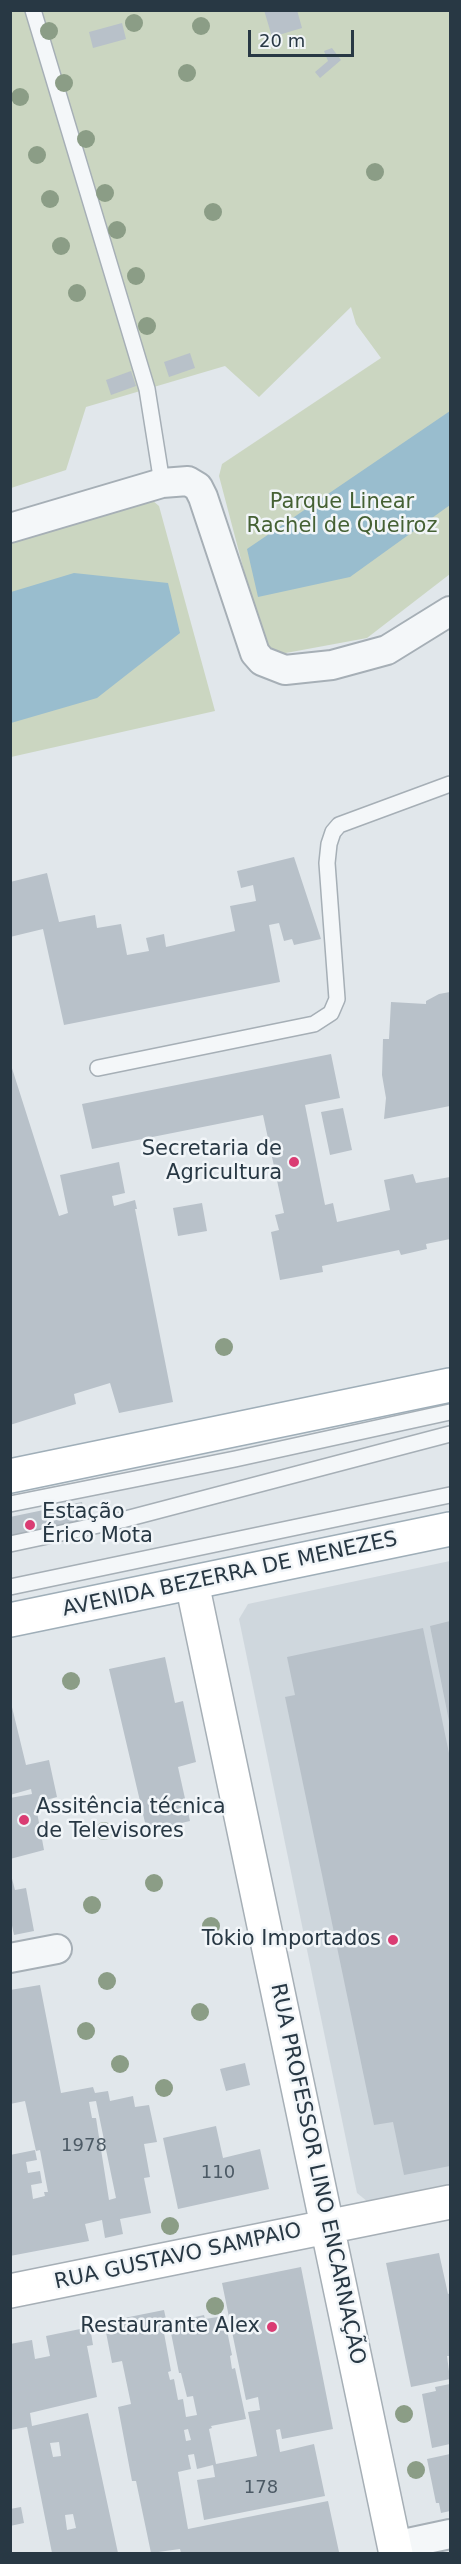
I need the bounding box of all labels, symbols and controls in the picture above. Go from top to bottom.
scale bar [251,18,358,56]
text: 20 m [259,30,305,51]
park label: Parque Linear Rachel de Queiroz [247,490,437,540]
place label: Secretaria de Agricultura [142,1137,282,1187]
marker: Secretaria de Agricultura [287,1155,301,1169]
place label: Estação Érico Mota [42,1500,153,1550]
marker: Estação Érico Mota [23,1518,37,1532]
street label: AVENIDA BEZERRA DE MENEZES [60,1527,400,1623]
place label: Assitência técnica de Televisores [36,1795,226,1845]
marker: Assitência técnica de Televisores [17,1813,31,1827]
place label: Tokio Importados [202,1927,381,1953]
marker: Tokio Importados [386,1933,400,1947]
street label: RUA PROFESSOR LINO ENCARNAÇÃO [264,1981,370,2367]
house number: 1978 [61,2135,107,2157]
house number: 110 [201,2162,235,2184]
street label: RUA GUSTAVO SAMPAIO [52,2218,304,2296]
place label: Restaurante Alex [80,2314,260,2340]
marker: Restaurante Alex [265,2320,279,2334]
house number: 178 [244,2477,278,2499]

